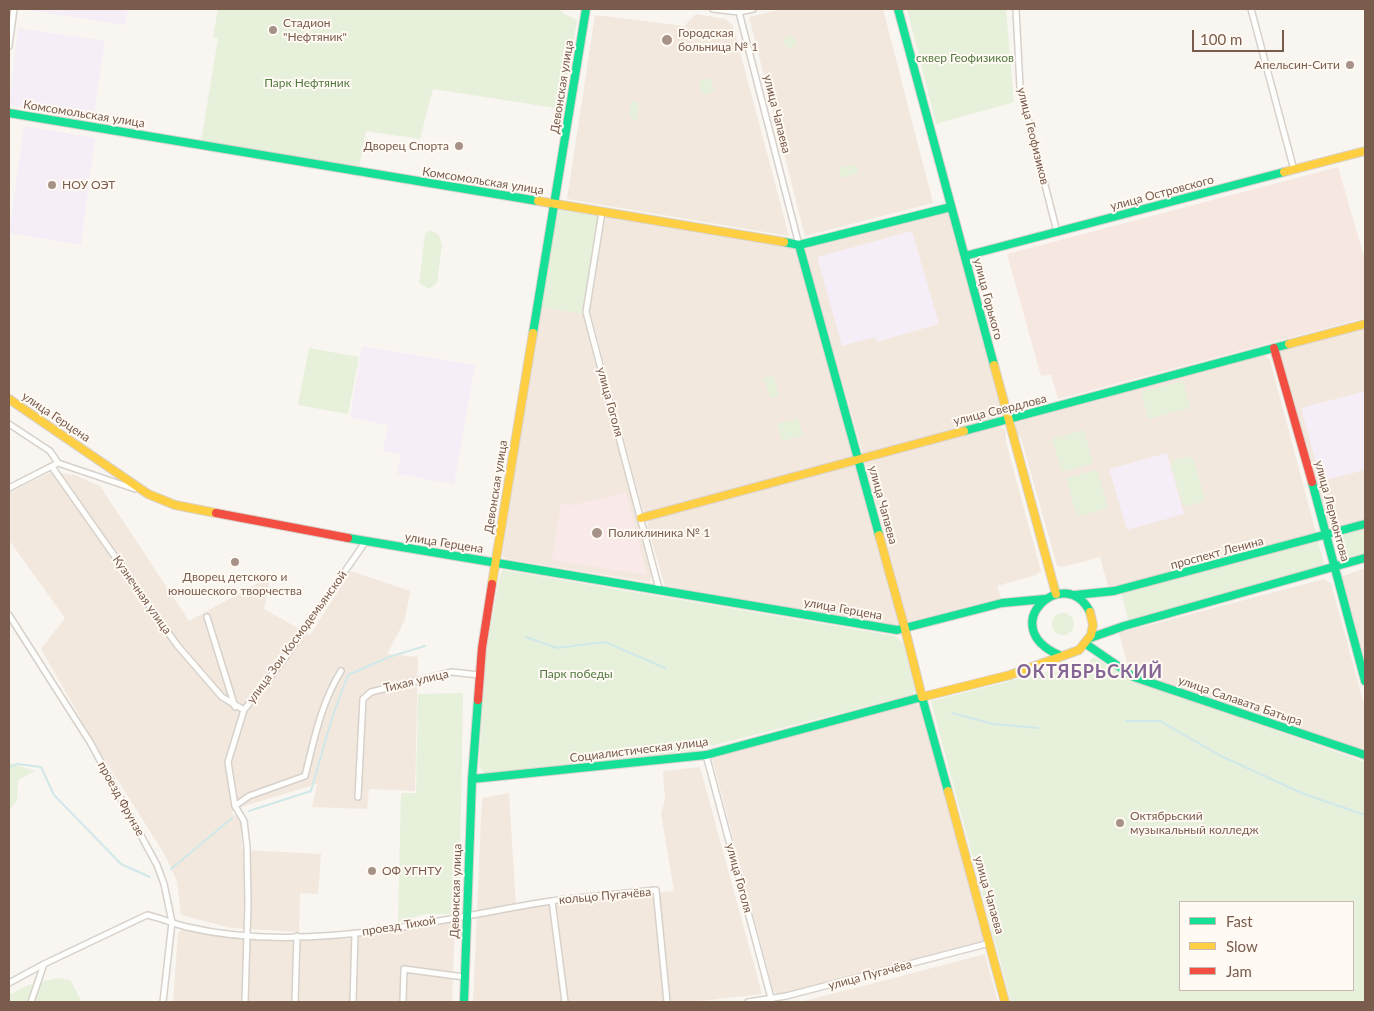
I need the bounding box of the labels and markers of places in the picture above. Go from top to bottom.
place label: Стадион "Нефтяник" [283,16,347,44]
marker: Стадион "Нефтяник" [267,24,279,36]
place label: Городская больница № 1 [678,26,758,54]
marker: Городская больница № 1 [660,33,674,47]
place label: Апельсин-Сити [1254,58,1340,72]
marker: Апельсин-Сити [1344,59,1356,71]
place label: Дворец Спорта [363,139,449,153]
marker: Дворец Спорта [453,140,465,152]
place label: НОУ ОЭТ [62,178,115,192]
marker: НОУ ОЭТ [46,179,58,191]
marker: Поликлиника № 1 [590,526,604,540]
place label: Поликлиника № 1 [608,526,710,540]
marker: Дворец детского и юношеского творчества [229,556,241,568]
place label: Дворец детского и юношеского творчества [168,570,302,598]
place label: Октябрьский музыкальный колледж [1130,809,1259,837]
marker: Октябрьский музыкальный колледж [1114,817,1126,829]
place label: ОФ УГНТУ [382,864,442,878]
marker: ОФ УГНТУ [366,865,378,877]

